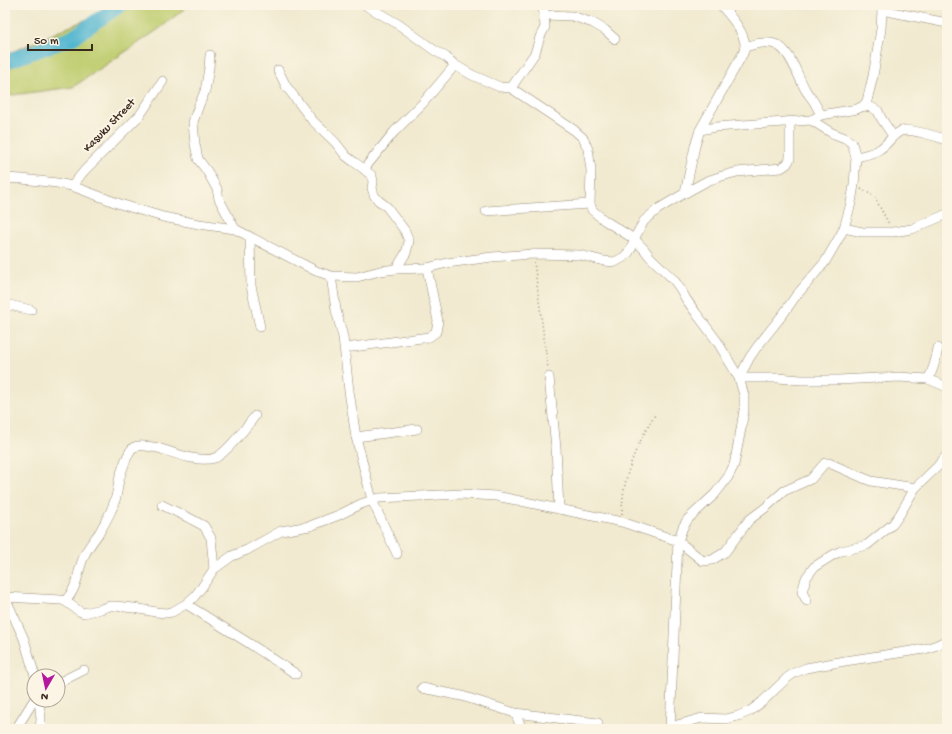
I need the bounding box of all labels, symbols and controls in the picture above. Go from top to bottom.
scale bar [28,26,92,52]
text: 50 m [34,35,59,49]
street label: Kasuku Street [81,95,140,156]
north arrow [26,668,66,708]
text: N [40,689,49,702]

